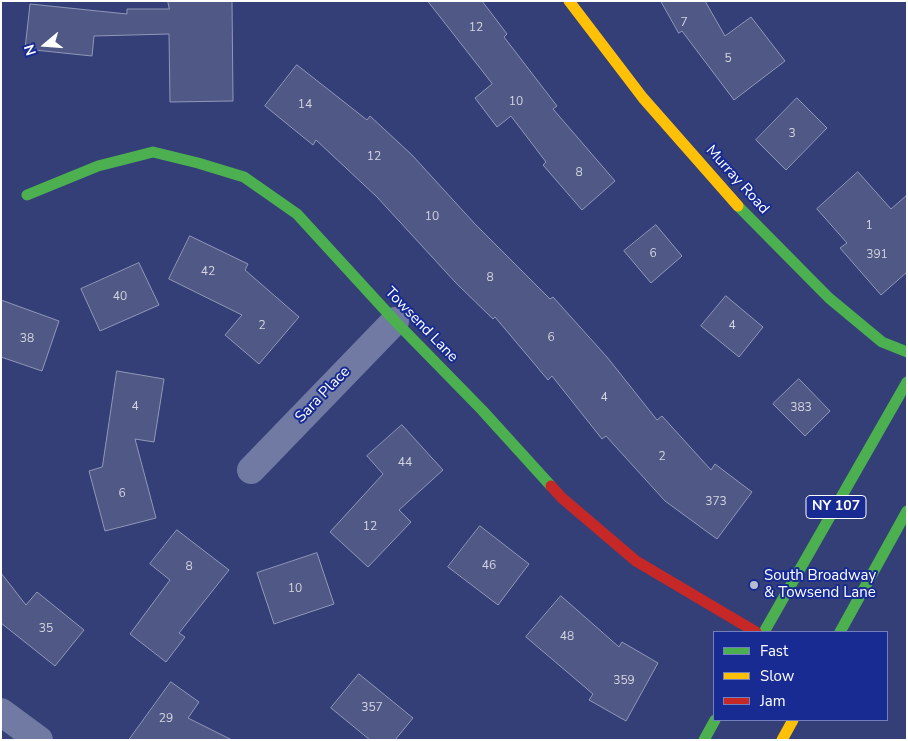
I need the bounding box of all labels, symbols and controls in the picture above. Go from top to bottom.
house number: 7 [680,16,688,30]
north arrow [20,20,70,70]
house number: 12 [469,21,483,35]
text: N [20,42,41,58]
house number: 5 [724,52,732,66]
house number: 10 [509,95,523,109]
house number: 14 [298,98,312,112]
house number: 3 [788,127,796,141]
street label: Murray Road [701,142,773,218]
house number: 12 [367,150,381,164]
house number: 8 [575,166,583,180]
house number: 10 [425,210,439,224]
house number: 1 [865,219,873,233]
house number: 6 [649,247,657,261]
house number: 391 [866,248,888,262]
house number: 42 [201,265,215,279]
house number: 8 [486,271,494,285]
street label: Towsend Lane [381,284,461,366]
house number: 40 [113,290,127,304]
house number: 2 [258,319,266,333]
house number: 4 [728,319,736,333]
house number: 6 [547,331,555,345]
house number: 38 [20,332,34,346]
street label: Sara Place [292,363,354,427]
house number: 4 [600,391,608,405]
house number: 4 [131,400,139,414]
house number: 383 [790,401,812,415]
house number: 2 [658,450,666,464]
house number: 44 [398,456,412,470]
house number: 6 [118,487,126,501]
house number: 373 [705,495,727,509]
road number: NY 107 [806,496,866,518]
house number: 12 [363,520,377,534]
house number: 46 [482,559,496,573]
house number: 8 [185,560,193,574]
place label: South Broadway & Towsend Lane [764,567,876,602]
marker: South Broadway & Towsend Lane [748,579,760,591]
house number: 10 [288,582,302,596]
house number: 35 [39,622,53,636]
house number: 48 [560,630,574,644]
legend [713,631,888,721]
text: Fast [760,641,788,661]
text: Slow [760,666,794,686]
house number: 359 [613,674,635,688]
text: Jam [760,691,786,711]
house number: 357 [361,701,383,715]
house number: 29 [159,712,173,726]

